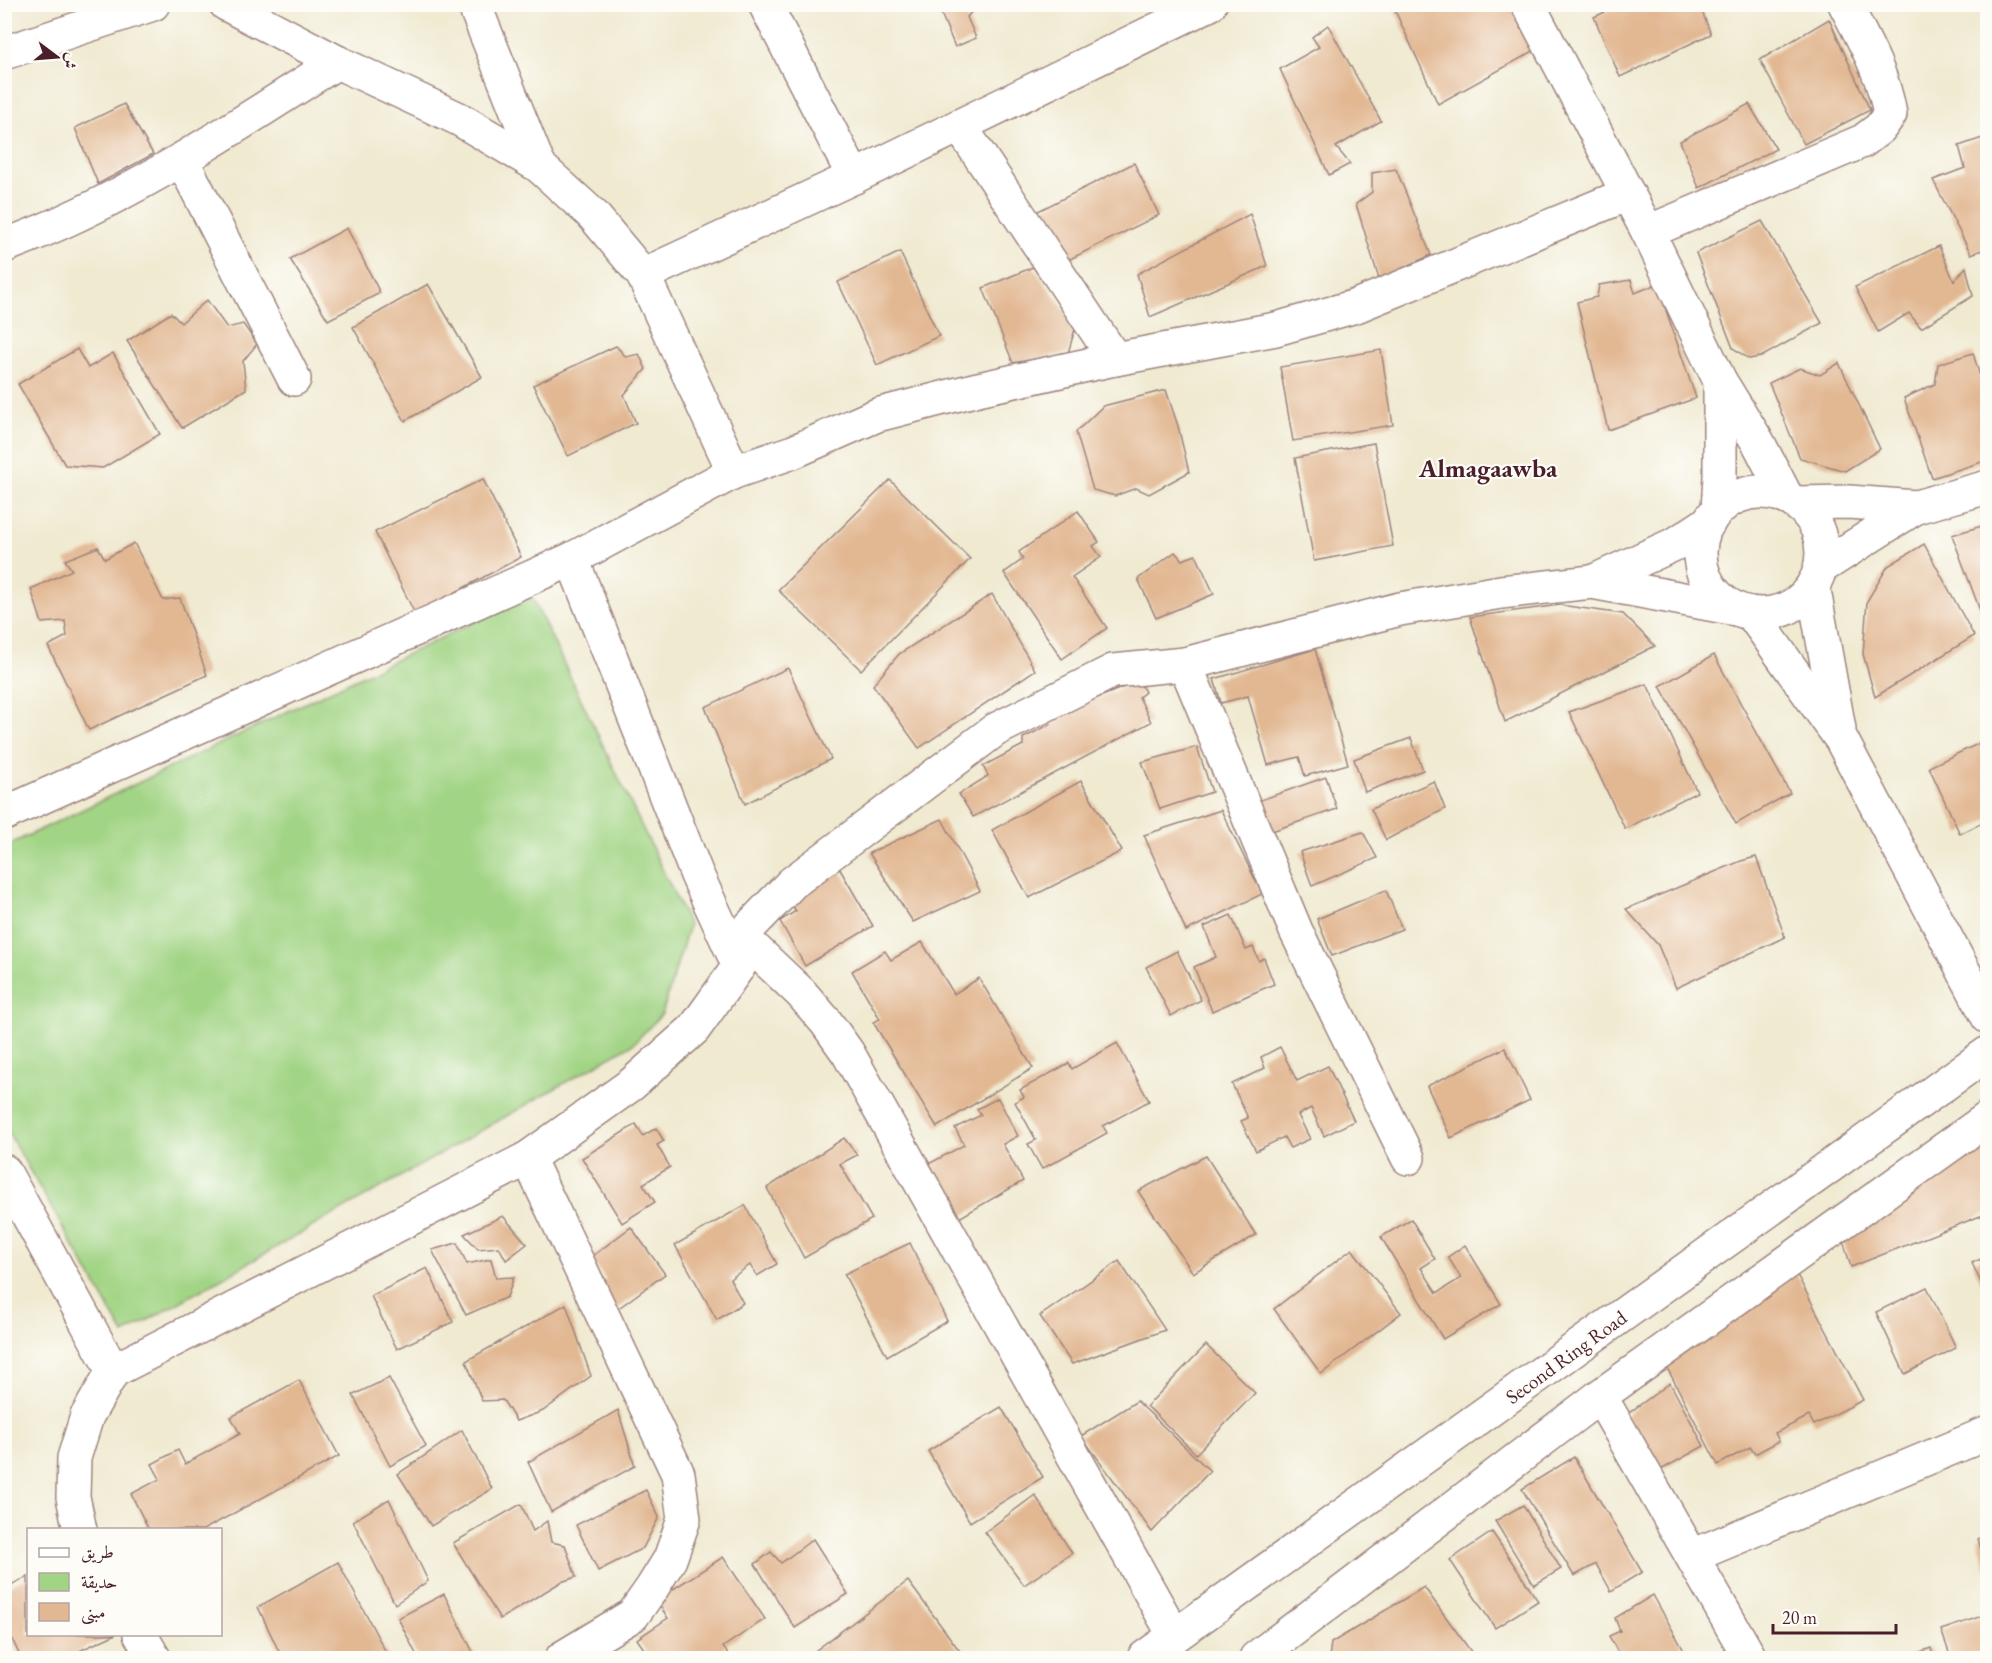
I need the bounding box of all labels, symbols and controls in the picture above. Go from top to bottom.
north arrow [27,27,87,87]
text: ش [59,50,83,72]
district label: Almagaawba [1418,451,1558,485]
street label: Second Ring Road [1500,1304,1632,1410]
legend [27,1528,222,1636]
text: طريق [81,1540,114,1564]
text: حديقة [81,1570,117,1593]
scale bar [1773,1597,1896,1635]
text: مبنى [81,1600,106,1625]
text: 20 m [1782,1606,1817,1629]

